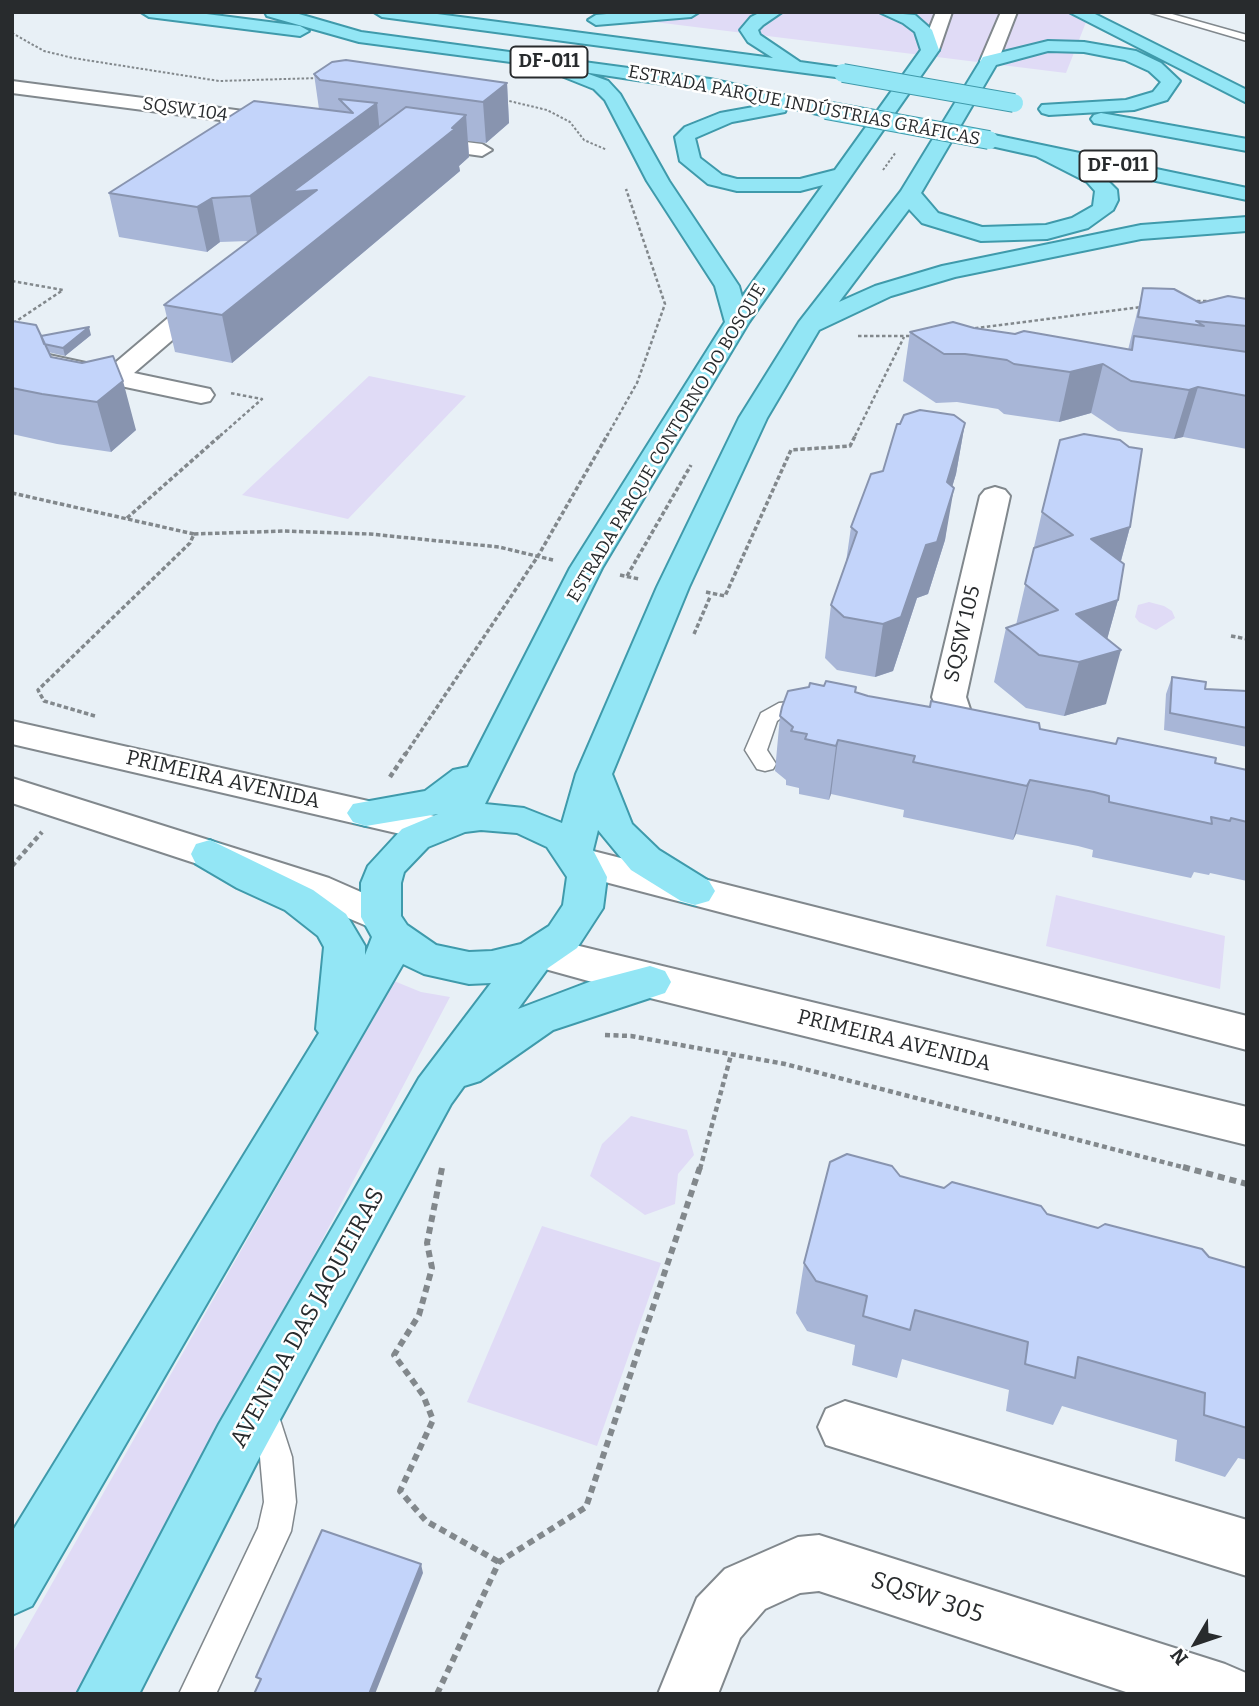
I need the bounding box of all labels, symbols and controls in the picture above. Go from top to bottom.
road number: DF-011 [510,46,588,78]
street label: ESTRADA PARQUE INDÚSTRIAS GRÁFICAS [626,61,982,151]
street label: SQSW 104 [141,93,229,127]
road number: DF-011 [1080,150,1156,182]
street label: ESTRADA PARQUE CONTORNO DO BOSQUE [563,280,771,606]
street label: SQSW 105 [940,583,986,685]
street label: PRIMEIRA AVENIDA [123,745,323,815]
street label: PRIMEIRA AVENIDA [795,1005,993,1077]
street label: AVENIDA DAS JAQUEIRAS [225,1183,391,1453]
street label: SQSW 305 [867,1566,987,1630]
north arrow [1161,1608,1231,1678]
text: N [1166,1644,1193,1669]

